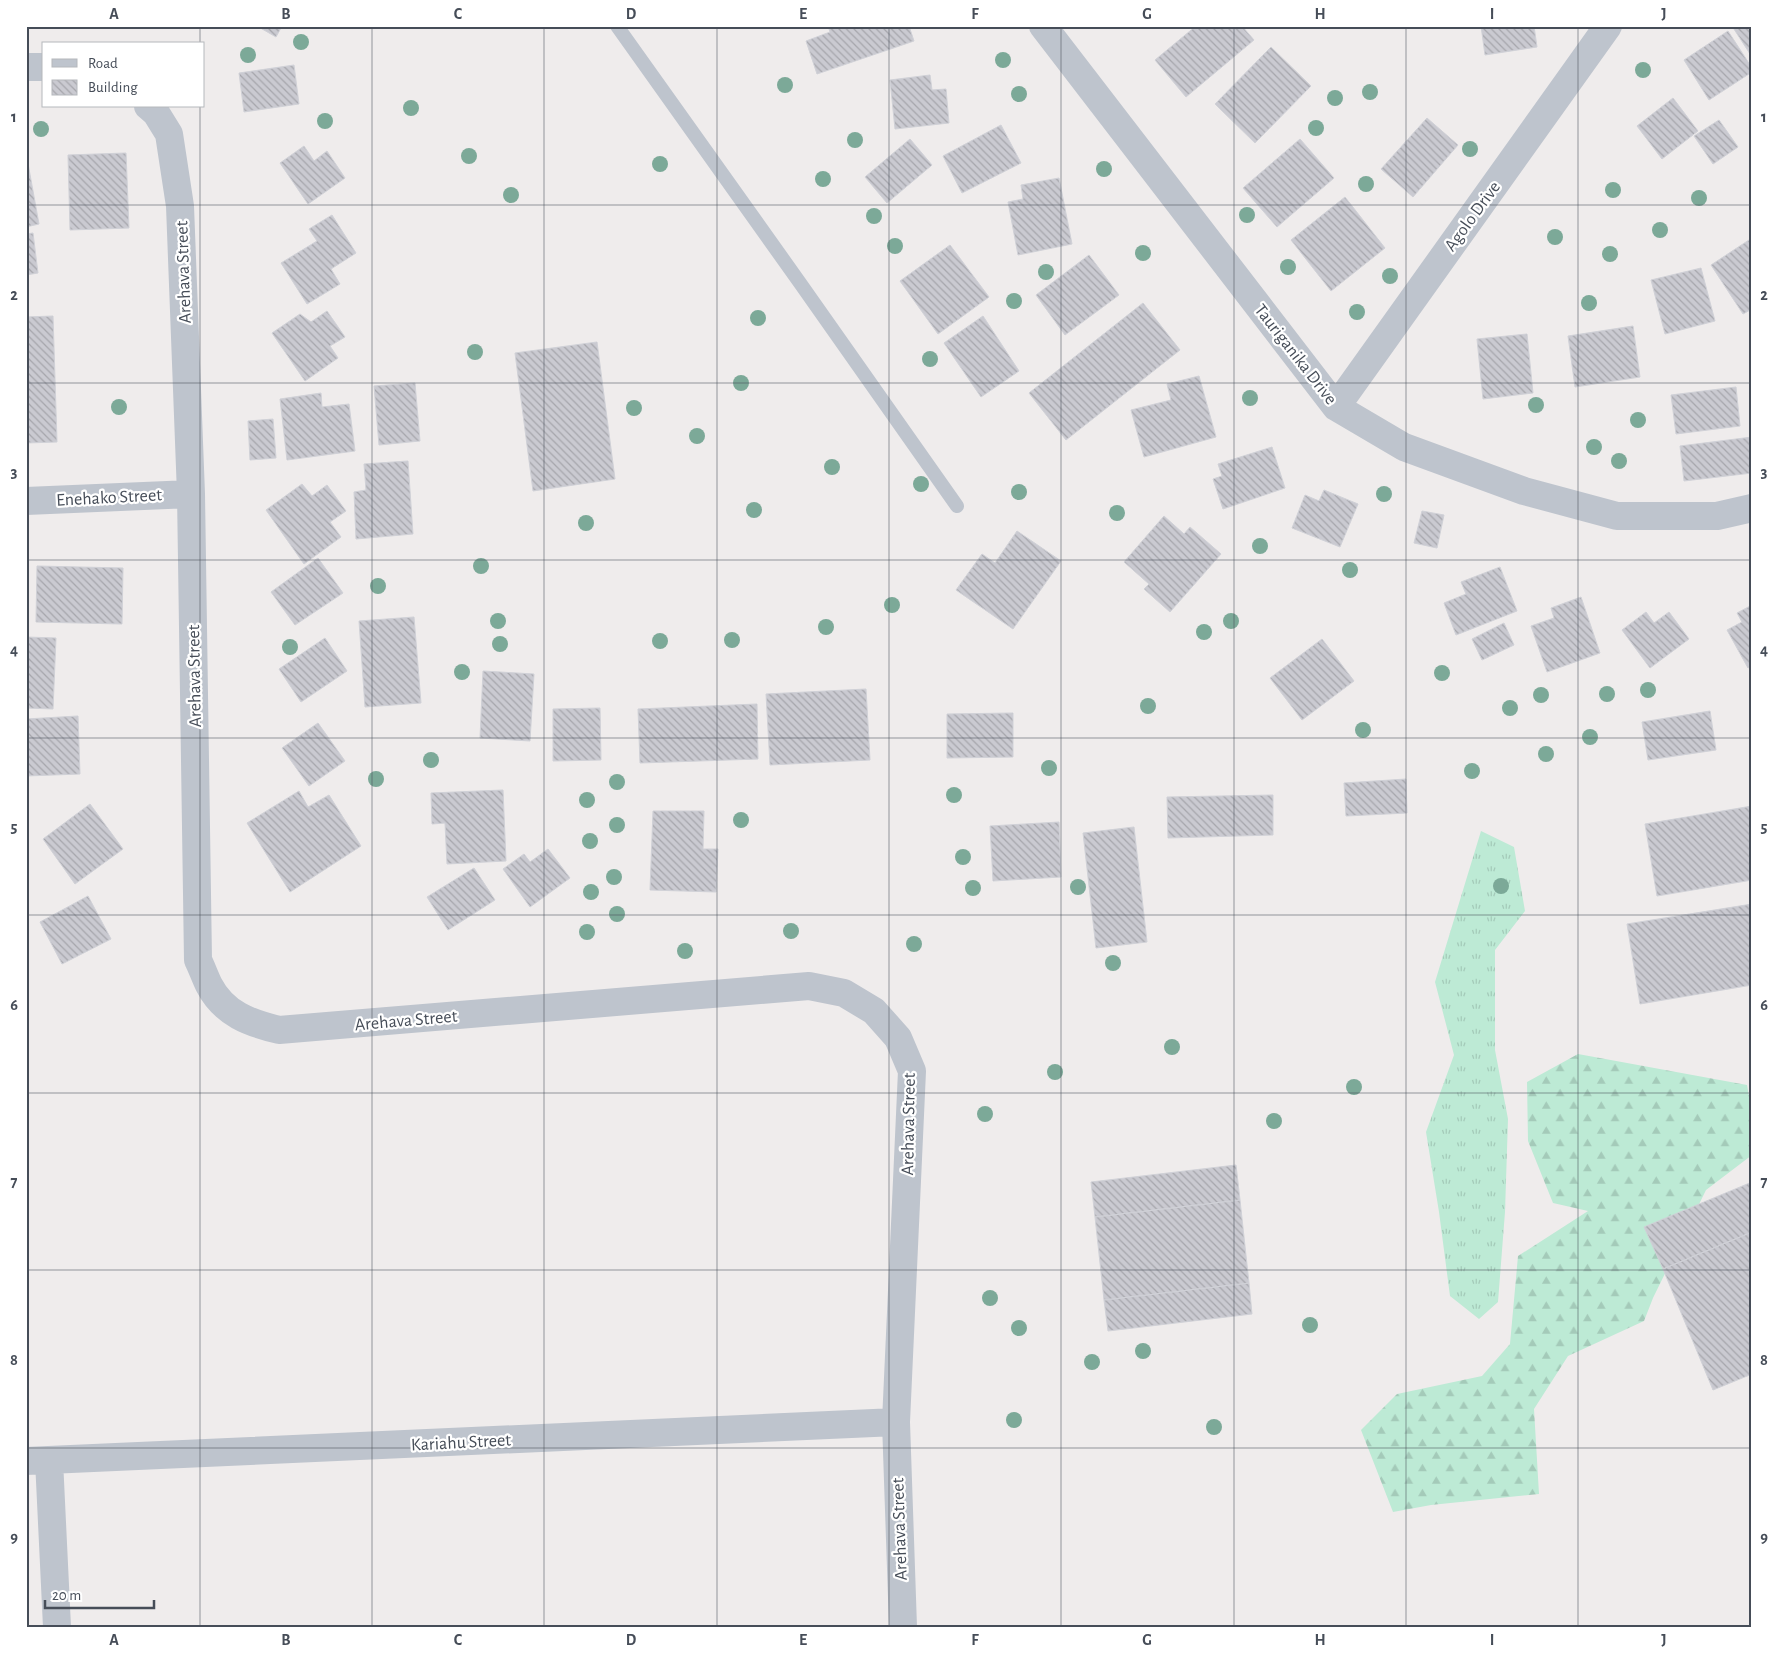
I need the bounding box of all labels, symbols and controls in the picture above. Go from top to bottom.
text: A [109,6,119,22]
text: B [281,6,291,22]
text: C [454,6,463,22]
text: D [626,6,637,22]
text: E [799,6,807,22]
text: F [971,6,979,22]
text: G [1142,6,1152,22]
text: H [1314,6,1326,22]
text: I [1490,6,1494,22]
text: J [1661,6,1667,22]
legend [42,42,205,108]
text: Road [88,56,118,71]
text: Building [88,80,138,95]
text: 1 [11,109,17,125]
text: 1 [1761,109,1767,125]
street label: Agolo Drive [1442,178,1504,255]
street label: Arehava Street [173,220,195,324]
text: 2 [10,287,18,303]
text: 2 [1760,287,1768,303]
street label: Tauriganika Drive [1251,301,1340,408]
text: 3 [11,464,18,480]
text: 3 [1761,464,1768,480]
street label: Enehako Street [56,486,163,510]
street label: Arehava Street [185,624,205,728]
text: 4 [10,642,18,658]
text: 4 [1760,642,1768,658]
text: 5 [11,819,18,835]
text: 5 [1761,819,1768,835]
text: 6 [10,997,18,1013]
text: 6 [1760,997,1768,1013]
street label: Arehava Street [354,1008,458,1034]
street label: Arehava Street [899,1072,919,1176]
text: 7 [11,1174,18,1190]
text: 7 [1761,1174,1768,1190]
text: 8 [10,1352,18,1368]
text: 8 [1760,1352,1768,1368]
street label: Kariahu Street [411,1431,512,1455]
street label: Arehava Street [889,1477,911,1581]
text: 9 [10,1529,18,1545]
text: 9 [1760,1529,1768,1545]
scale bar [45,1578,154,1610]
text: 20 m [52,1588,81,1603]
text: A [109,1632,119,1648]
text: B [281,1632,291,1648]
text: C [454,1632,463,1648]
text: D [626,1632,637,1648]
text: E [799,1632,807,1648]
text: F [971,1632,979,1648]
text: G [1142,1632,1152,1648]
text: H [1314,1632,1326,1648]
text: I [1490,1632,1494,1648]
text: J [1661,1632,1667,1648]

